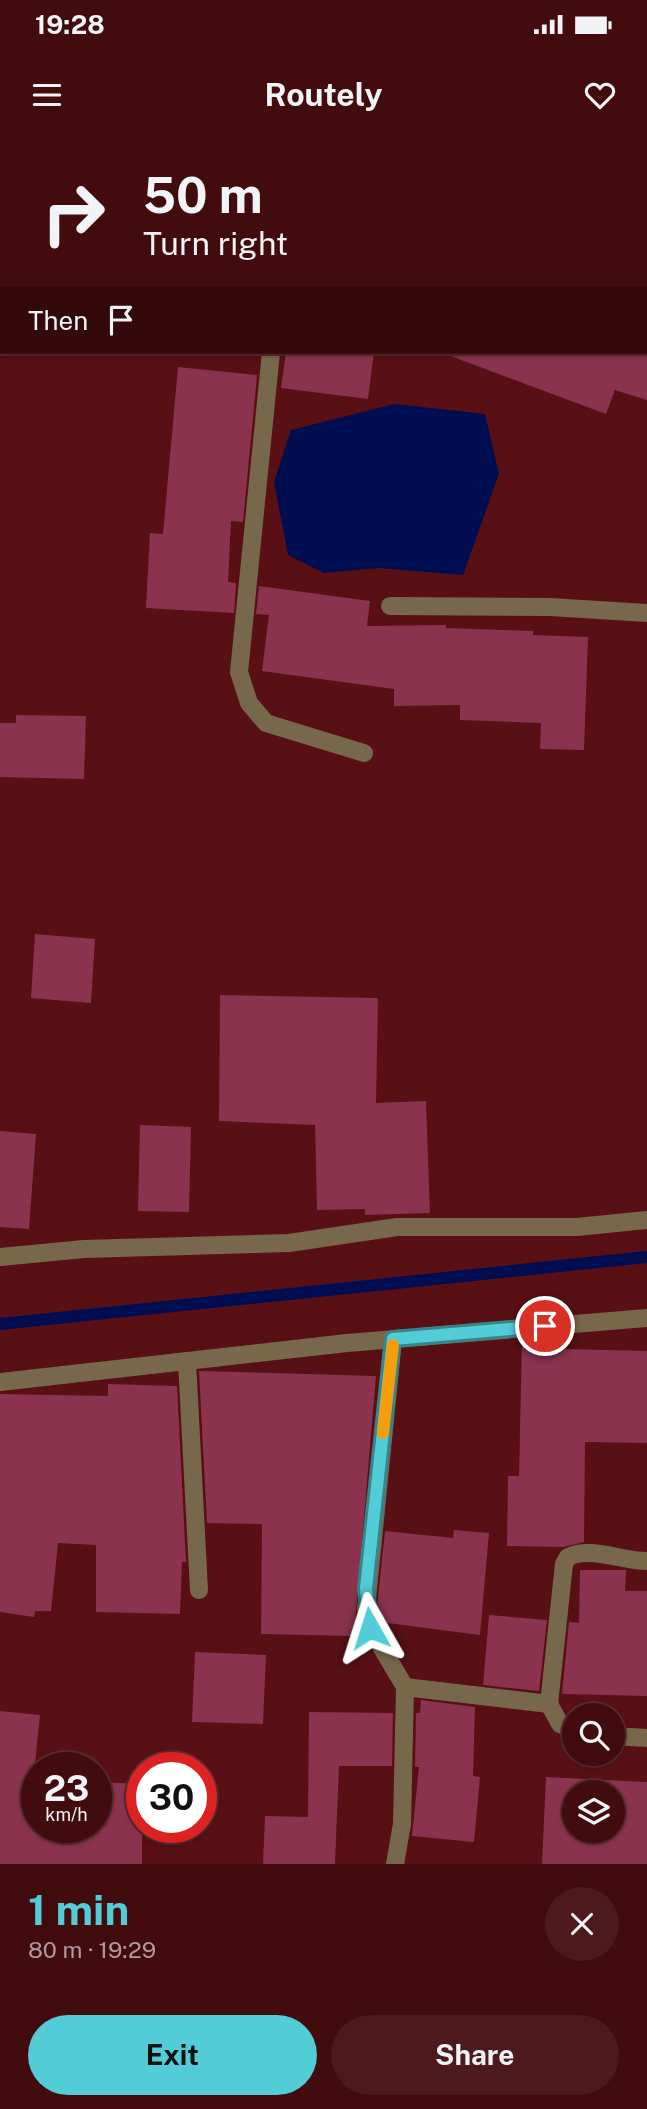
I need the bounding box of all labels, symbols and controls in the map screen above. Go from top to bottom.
text: 19:28 [35,9,105,40]
icon: menu [28,76,66,114]
text: Routely [265,76,383,113]
icon: heart [581,76,619,114]
text: 50 m [143,166,263,224]
icon: right [28,168,119,259]
text: Turn right [143,225,288,262]
icon: arrive [102,301,140,339]
text: Then [28,305,88,336]
pin [515,1296,575,1356]
icon: arrive [526,1307,564,1345]
position arrow [333,1591,407,1665]
map controls [562,1703,625,1843]
button: search [562,1703,625,1766]
speed limit sign: 30 [126,1752,217,1843]
text: 23 [44,1768,89,1809]
button: layers [562,1780,625,1843]
text: km/h [45,1804,88,1825]
text: 1 min [28,1885,129,1934]
button: close [545,1887,619,1961]
text: 80 m · 19:29 [28,1936,156,1963]
button: Exit [28,2015,317,2095]
button: Share [331,2015,619,2095]

